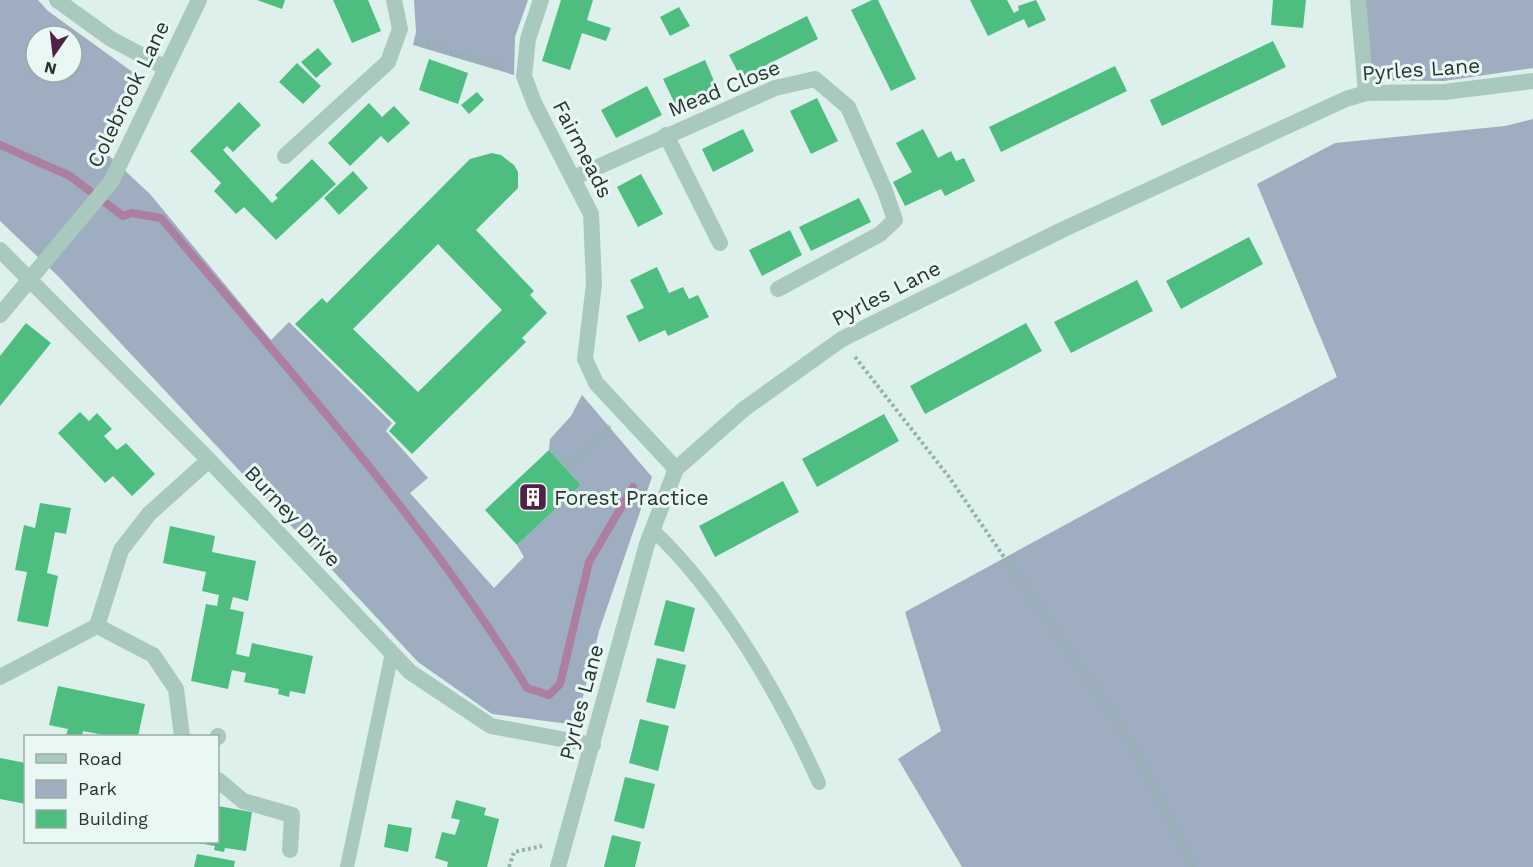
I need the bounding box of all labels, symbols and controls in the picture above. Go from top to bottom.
street label: Colebrook Lane [82,16,174,172]
north arrow [24,24,84,84]
street label: Pyrles Lane [1361,52,1481,86]
street label: Mead Close [664,54,784,122]
text: N [42,57,59,79]
street label: Fairmeads [548,96,618,202]
street label: Pyrles Lane [828,255,944,331]
street label: Burney Drive [240,460,346,572]
building icon: Forest Practice [517,481,549,513]
place label: Forest Practice [554,485,709,510]
street label: Pyrles Lane [554,642,608,762]
legend [24,735,219,843]
text: Road [78,748,122,769]
text: Park [78,778,117,799]
text: Building [78,808,148,829]

